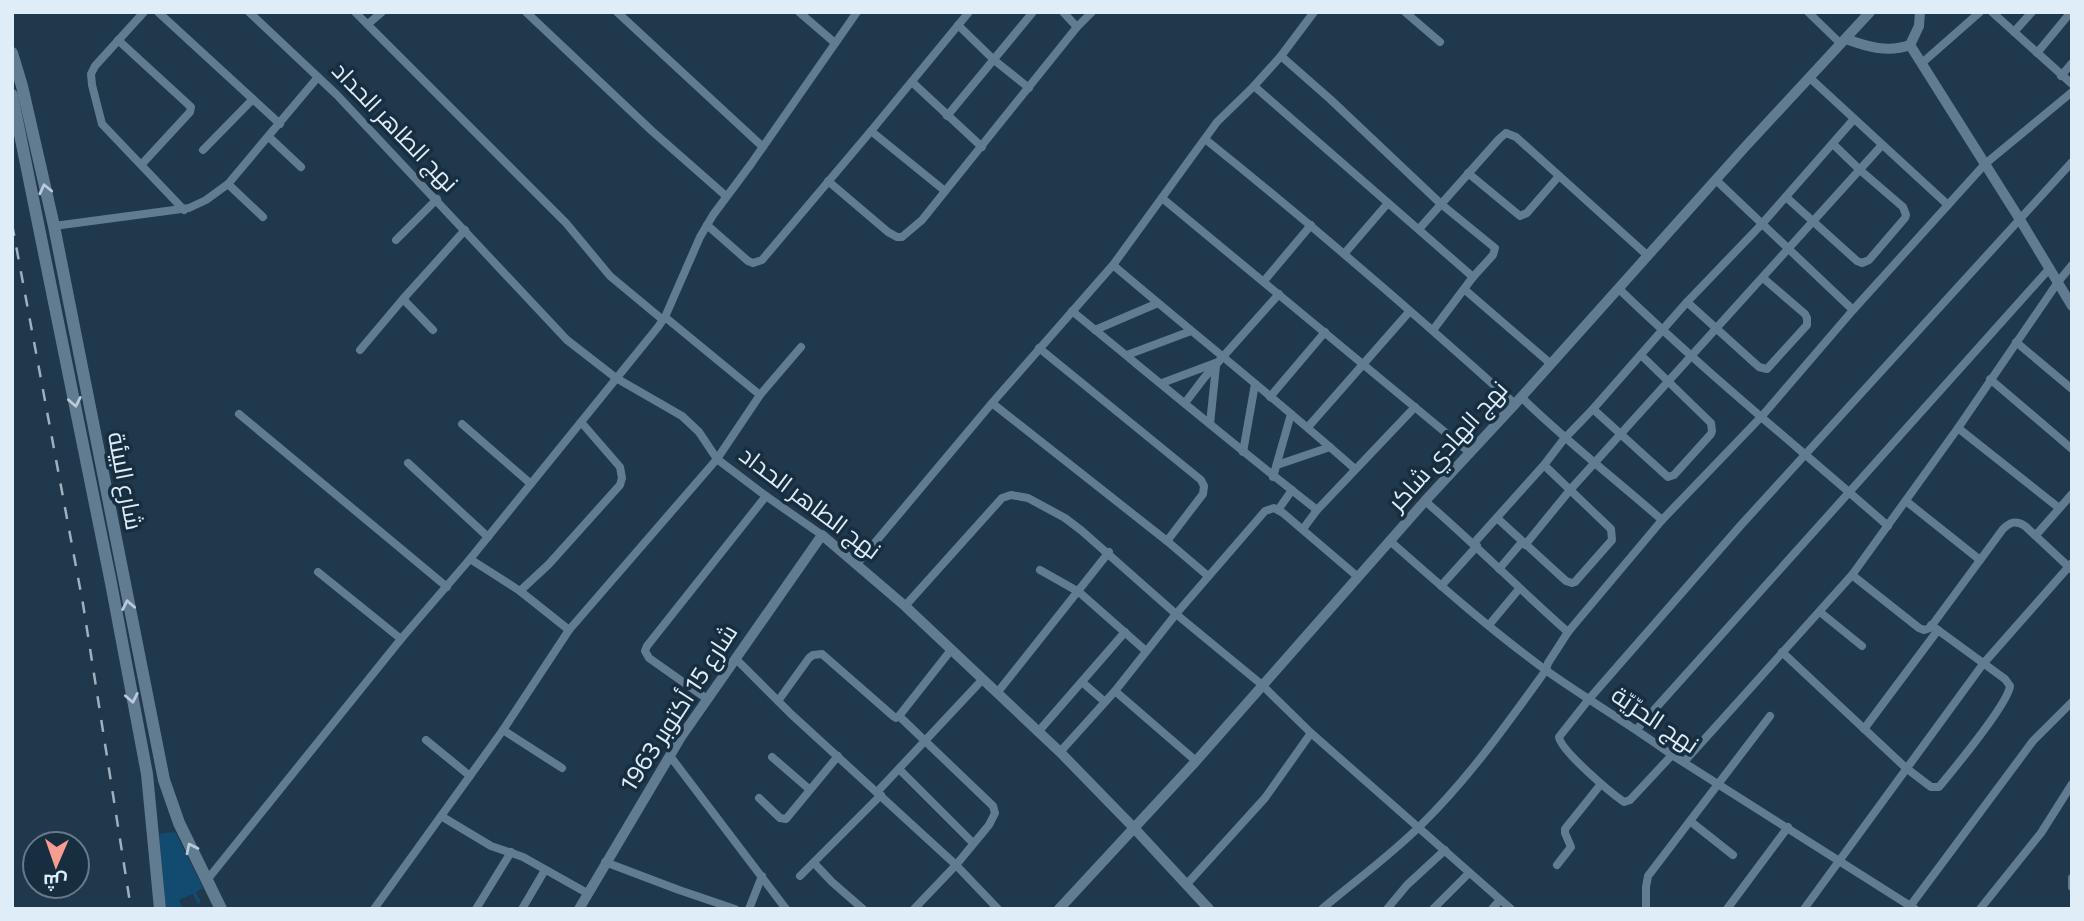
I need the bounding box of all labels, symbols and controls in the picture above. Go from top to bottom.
street label: نهج الطاهر الحداد [325,55,465,199]
one-way arrow [39,183,53,195]
street label: نهج الهادي شاكر [1380,374,1516,521]
one-way arrow [66,396,81,408]
street label: شارع البيئة [100,429,150,533]
street label: نهج الطاهر الحداد [733,439,887,567]
one-way arrow [121,599,136,611]
street label: شارع 15 أكتوبر 1963 [613,618,745,798]
street label: نهج الحرّيّة [1605,679,1705,761]
one-way arrow [124,692,139,704]
north arrow [21,830,91,900]
one-way arrow [185,843,199,855]
text: ش [43,870,68,894]

